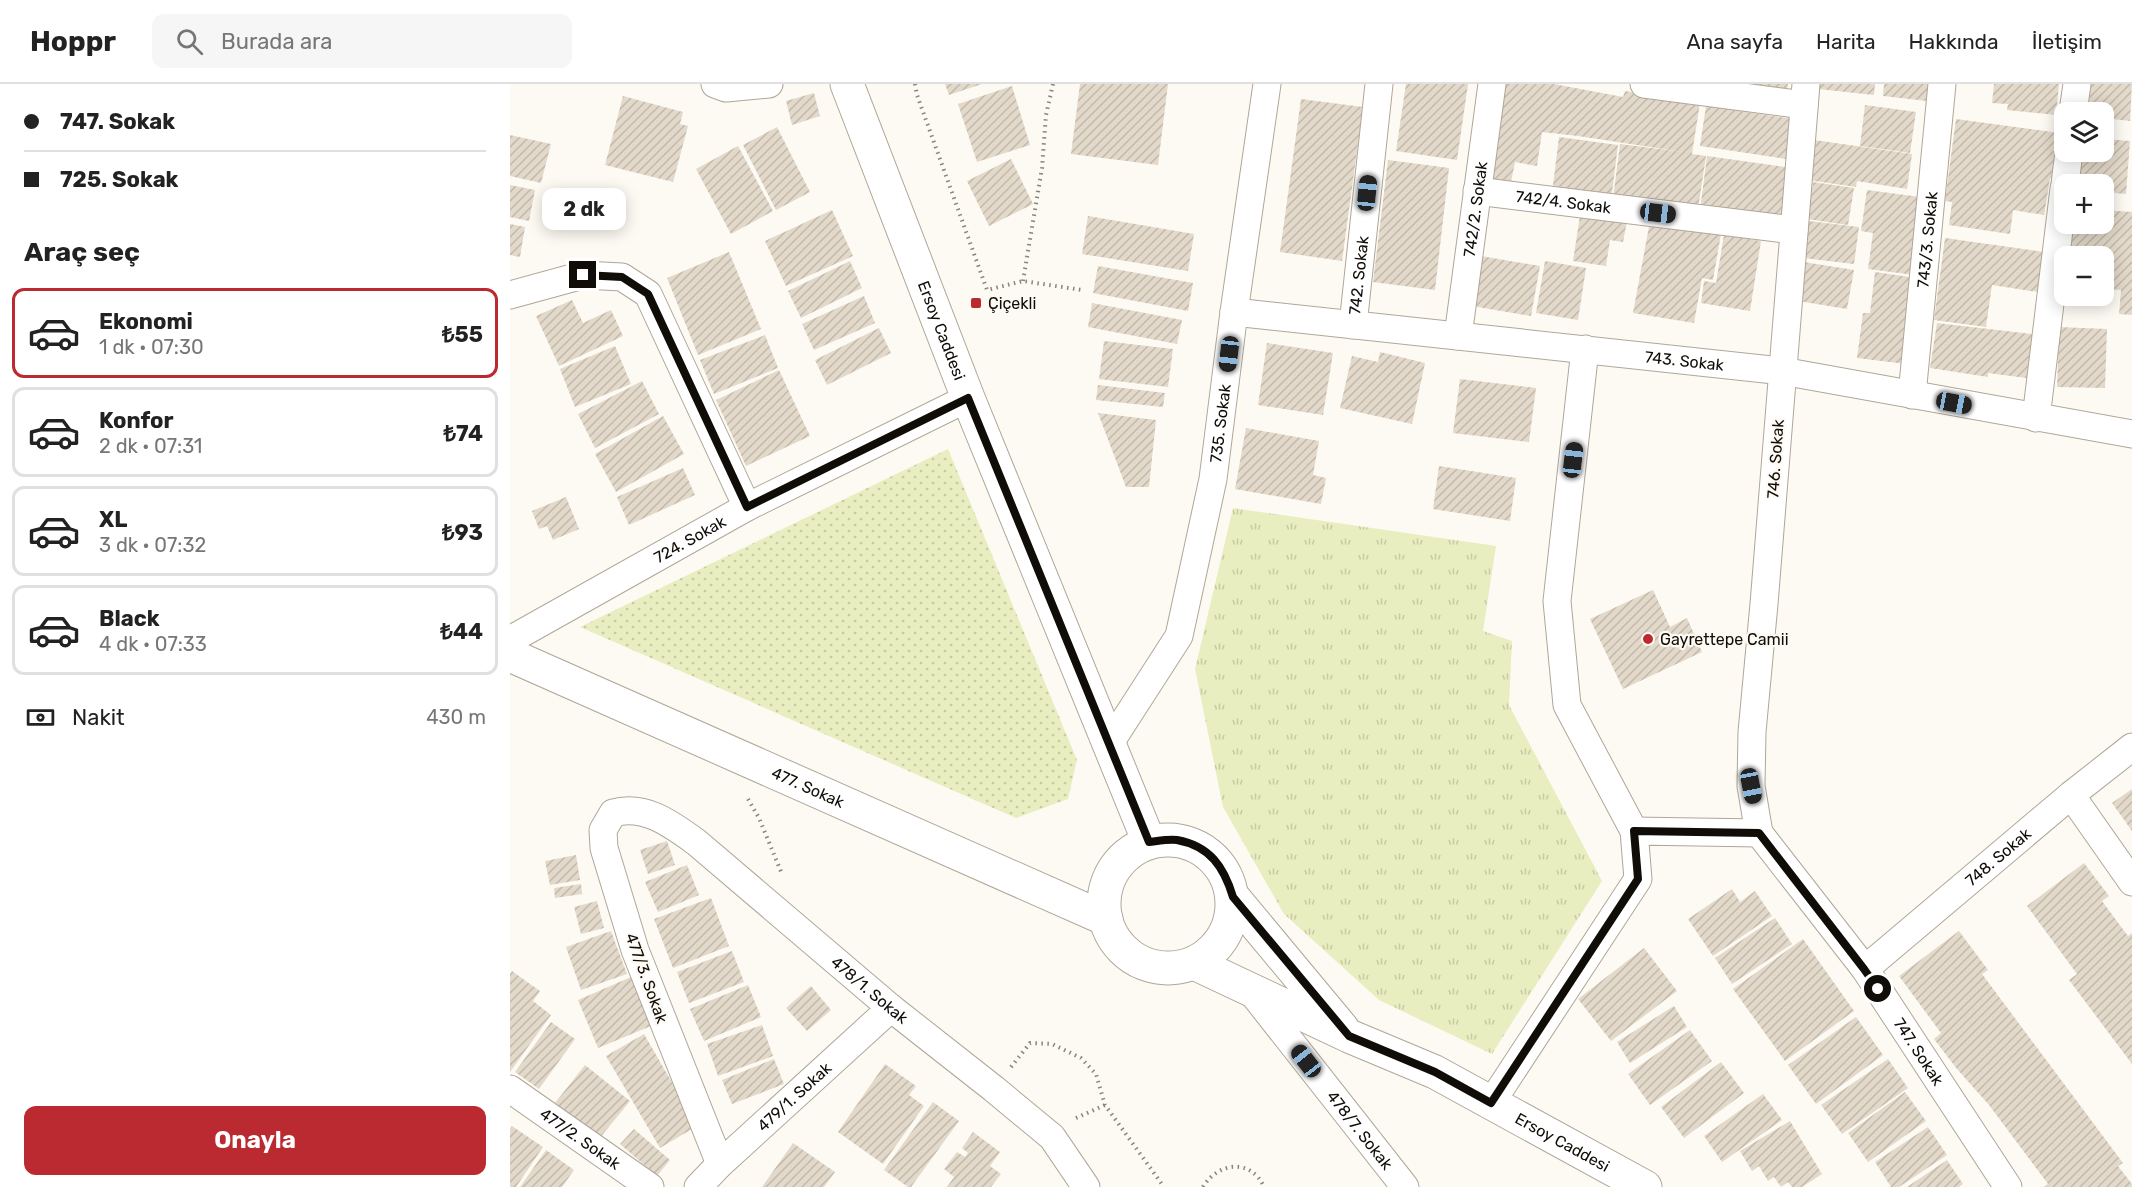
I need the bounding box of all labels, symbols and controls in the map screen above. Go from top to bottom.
search box [152,14,572,68]
text: Hoppr [30,25,116,58]
icon: search [173,25,206,58]
text: Burada ara [221,28,332,55]
text: Ana sayfa [1686,29,1783,54]
text: Harita [1816,29,1876,54]
text: Hakkında [1909,29,1999,54]
text: İletişim [2032,29,2102,54]
map controls [2054,102,2114,306]
button: layers [2054,102,2114,162]
text: 747. Sokak [60,108,175,135]
street label: 742/2. Sokak [1460,160,1492,258]
text: 725. Sokak [60,166,178,193]
car [1356,174,1378,212]
button: + [2054,174,2114,234]
street label: 742/4. Sokak [1515,187,1613,217]
callout: 2 dk [541,188,625,230]
street label: 743/3. Sokak [1913,190,1942,289]
text: 2 dk [563,197,605,221]
car [1639,202,1677,224]
street label: 742. Sokak [1345,234,1373,316]
text: Araç seç [24,236,140,268]
button: − [2054,246,2114,306]
route end [569,261,596,288]
street label: Ersoy Caddesi [914,278,969,383]
place label: Çiçekli [988,294,1036,313]
marker: Çiçekli [969,296,983,310]
icon: car [27,306,81,360]
text: Ekonomi [99,308,193,335]
text: ₺55 [442,321,483,348]
text: 1 dk · 07:30 [99,335,204,359]
car [1218,335,1240,373]
street label: 743. Sokak [1644,347,1726,375]
street label: 735. Sokak [1206,382,1235,464]
car [1935,391,1973,415]
icon: car [27,405,81,459]
text: Konfor [99,407,173,434]
street label: 746. Sokak [1763,418,1788,499]
text: ₺74 [443,420,483,447]
text: 2 dk · 07:31 [99,434,202,458]
car [1562,441,1584,479]
icon: car [27,504,81,558]
text: XL [99,506,127,533]
street label: 724. Sokak [651,512,730,567]
text: ₺93 [442,519,483,546]
text: 3 dk · 07:32 [99,533,206,557]
icon: car [27,603,81,657]
text: Black [99,605,160,632]
text: ₺44 [440,618,483,645]
place label: Gayrettepe Camii [1660,630,1789,649]
text: 4 dk · 07:33 [99,632,207,656]
marker: Gayrettepe Camii [1641,632,1655,646]
icon: cash [24,701,57,734]
text: Nakit [72,704,125,731]
text: 430 m [426,705,486,729]
street label: 477. Sokak [769,763,848,812]
car [1739,767,1763,805]
street label: 748. Sokak [1962,824,2035,890]
street label: 477/3. Sokak [621,930,672,1027]
street label: 478/1. Sokak [827,952,912,1028]
route start [1864,975,1891,1002]
street label: 747. Sokak [1890,1014,1948,1090]
car [1288,1041,1324,1081]
street label: 479/1. Sokak [753,1058,836,1135]
street label: 478/7. Sokak [1323,1087,1397,1174]
street label: 477/2. Sokak [536,1104,625,1174]
button: Onayla [24,1106,486,1175]
street label: Ersoy Caddesi [1512,1109,1613,1176]

